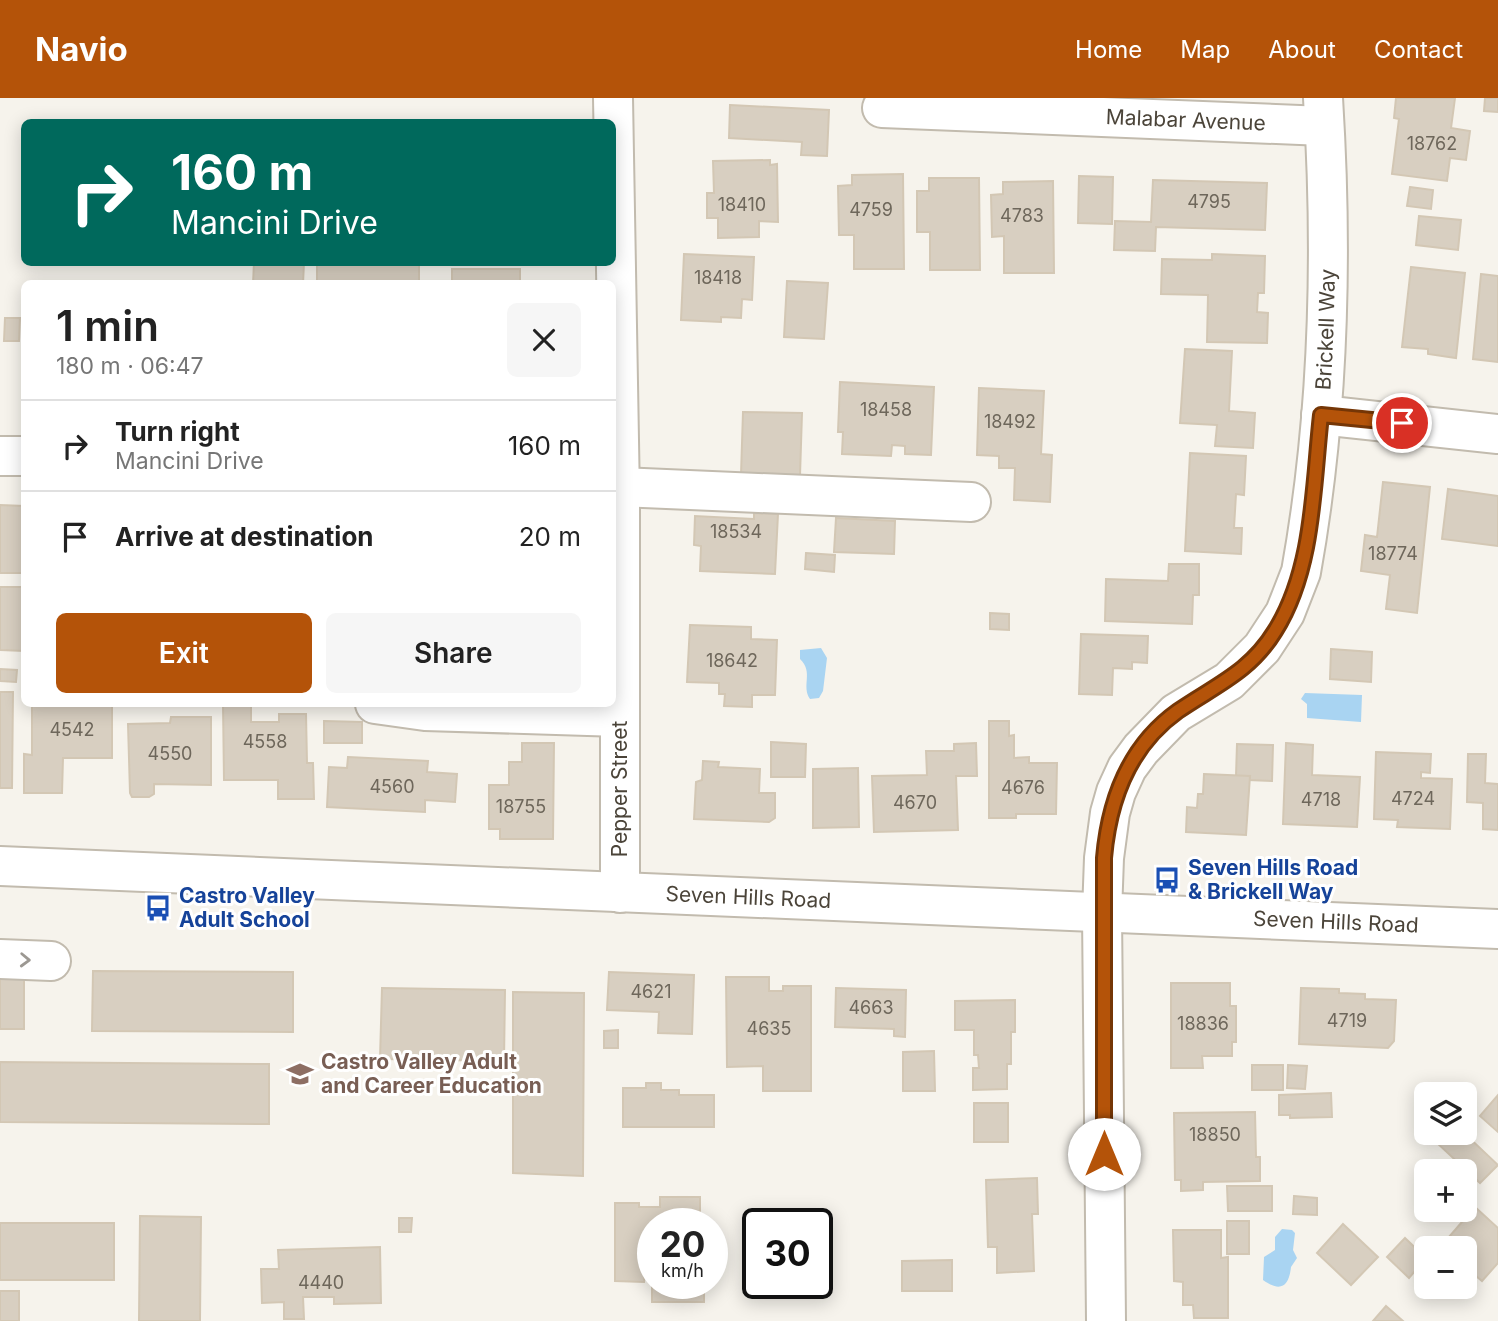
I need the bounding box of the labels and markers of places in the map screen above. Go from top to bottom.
pin [1372,393,1432,453]
place label: Seven Hills Road & Brickell Way [1188,855,1358,904]
bus stop icon: Seven Hills Road & Brickell Way [1152,865,1182,895]
place label: Castro Valley Adult School [179,883,315,932]
bus stop icon: Castro Valley Adult School [143,893,173,923]
place label: Castro Valley Adult and Career Education [321,1049,542,1098]
school or university icon: Castro Valley Adult and Career Education [285,1059,315,1089]

